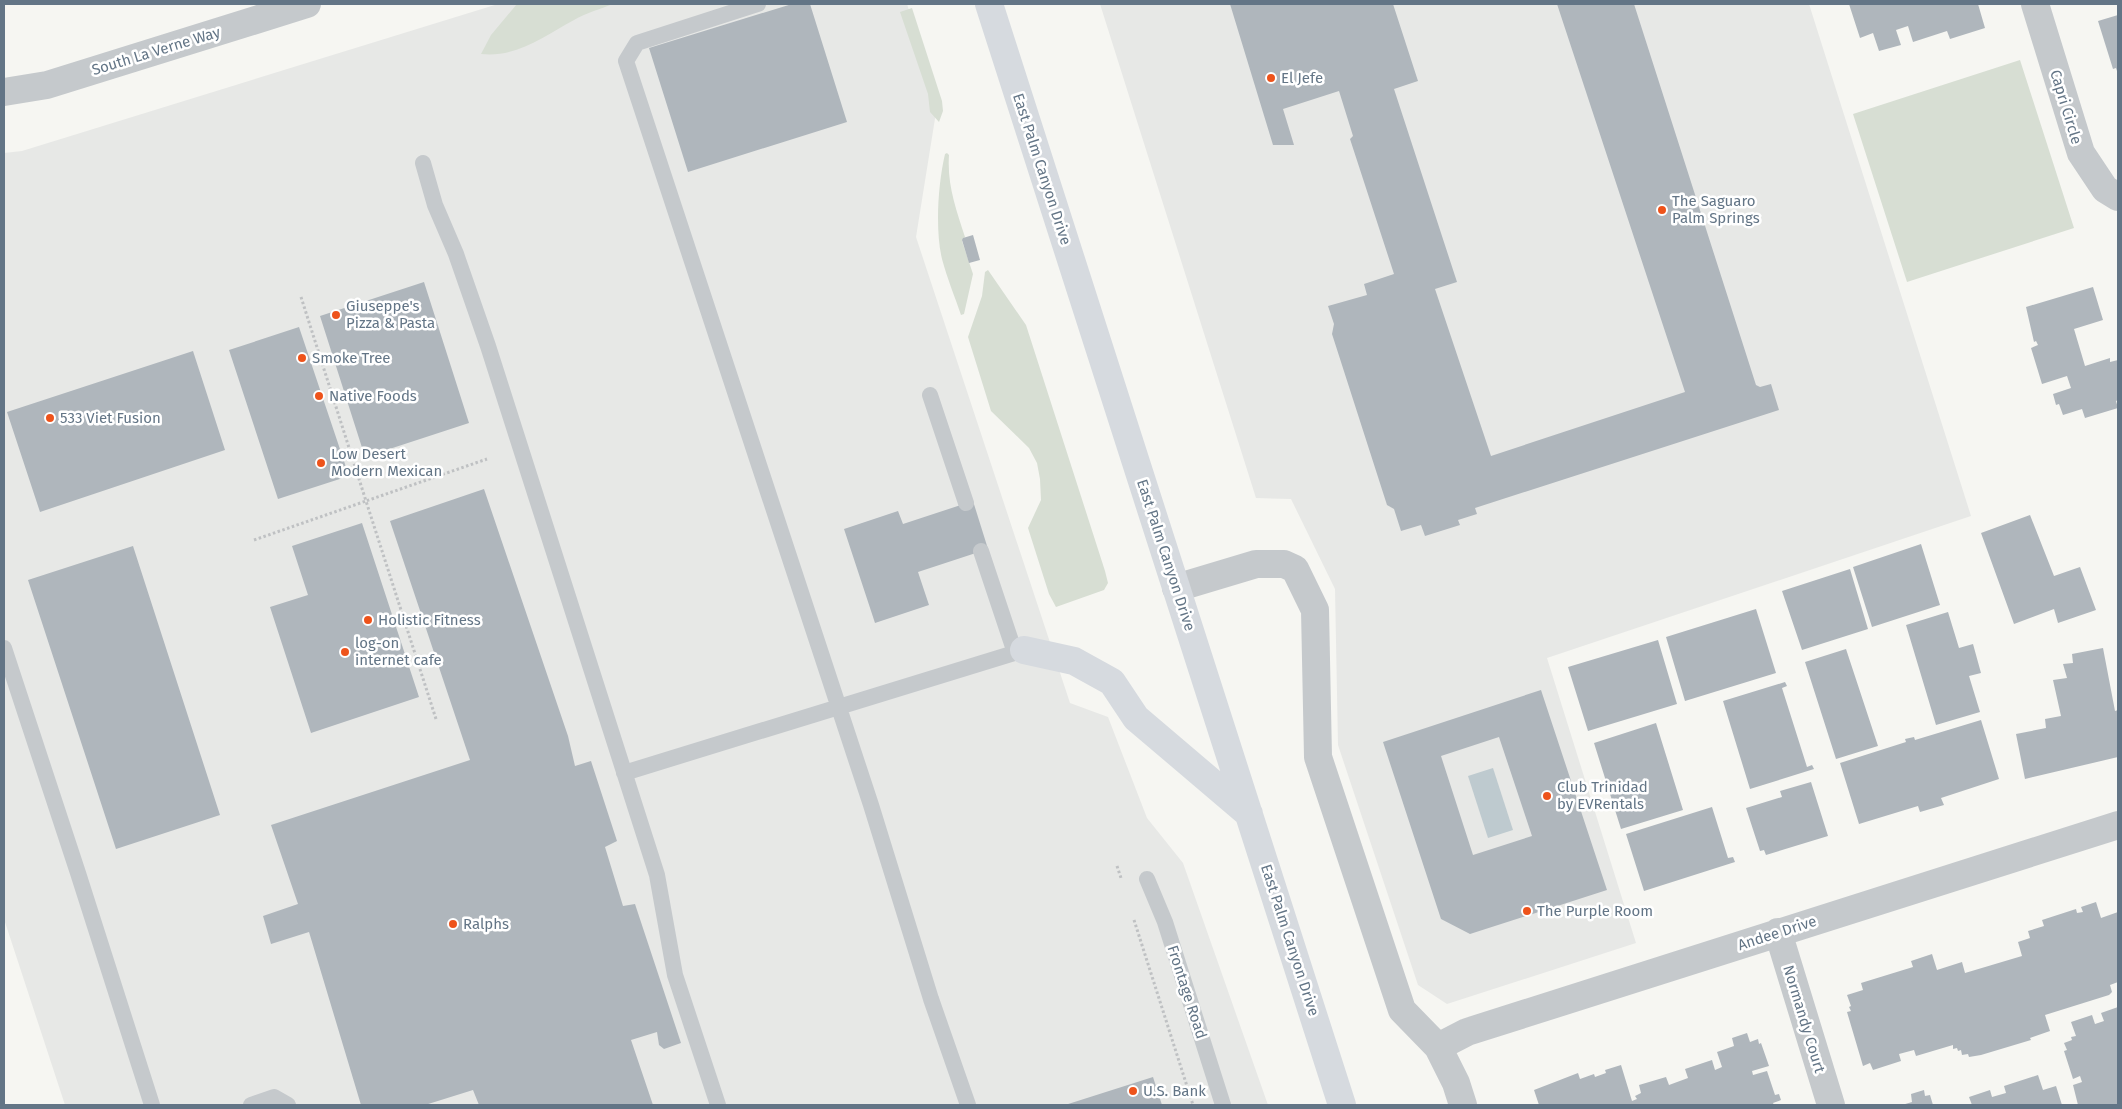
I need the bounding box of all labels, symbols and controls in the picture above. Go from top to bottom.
street label: South La Verne Way [90,23,223,79]
street label: Capri Circle [2046,68,2086,146]
place label: El Jefe [1281,69,1323,87]
marker: El Jefe [1265,72,1277,84]
street label: East Palm Canyon Drive [1009,91,1075,247]
place label: The Saguaro Palm Springs [1672,192,1760,227]
marker: The Saguaro Palm Springs [1656,204,1668,216]
place label: Giuseppe's Pizza & Pasta [346,297,435,332]
marker: Giuseppe's Pizza & Pasta [330,309,342,321]
place label: Smoke Tree [312,349,390,367]
marker: Smoke Tree [296,352,308,364]
place label: Native Foods [329,387,417,405]
marker: Native Foods [313,390,325,402]
place label: 533 Viet Fusion [60,409,161,427]
marker: 533 Viet Fusion [44,412,56,424]
place label: Low Desert Modern Mexican [331,445,442,480]
marker: Low Desert Modern Mexican [315,457,327,469]
street label: East Palm Canyon Drive [1133,477,1199,633]
place label: Holistic Fitness [378,611,481,629]
marker: Holistic Fitness [362,614,374,626]
place label: log-on internet cafe [355,634,442,669]
marker: log-on internet cafe [339,646,351,658]
place label: Club Trinidad by EVRentals [1557,778,1648,813]
marker: Club Trinidad by EVRentals [1541,790,1553,802]
street label: East Palm Canyon Drive [1257,862,1323,1018]
place label: The Purple Room [1537,902,1653,920]
marker: The Purple Room [1521,905,1533,917]
street label: Andee Drive [1735,912,1819,954]
place label: Ralphs [463,915,509,933]
marker: Ralphs [447,918,459,930]
street label: Frontage Road [1163,943,1211,1041]
street label: Normandy Court [1779,963,1829,1076]
place label: U.S. Bank [1143,1082,1206,1100]
marker: U.S. Bank [1127,1085,1139,1097]

